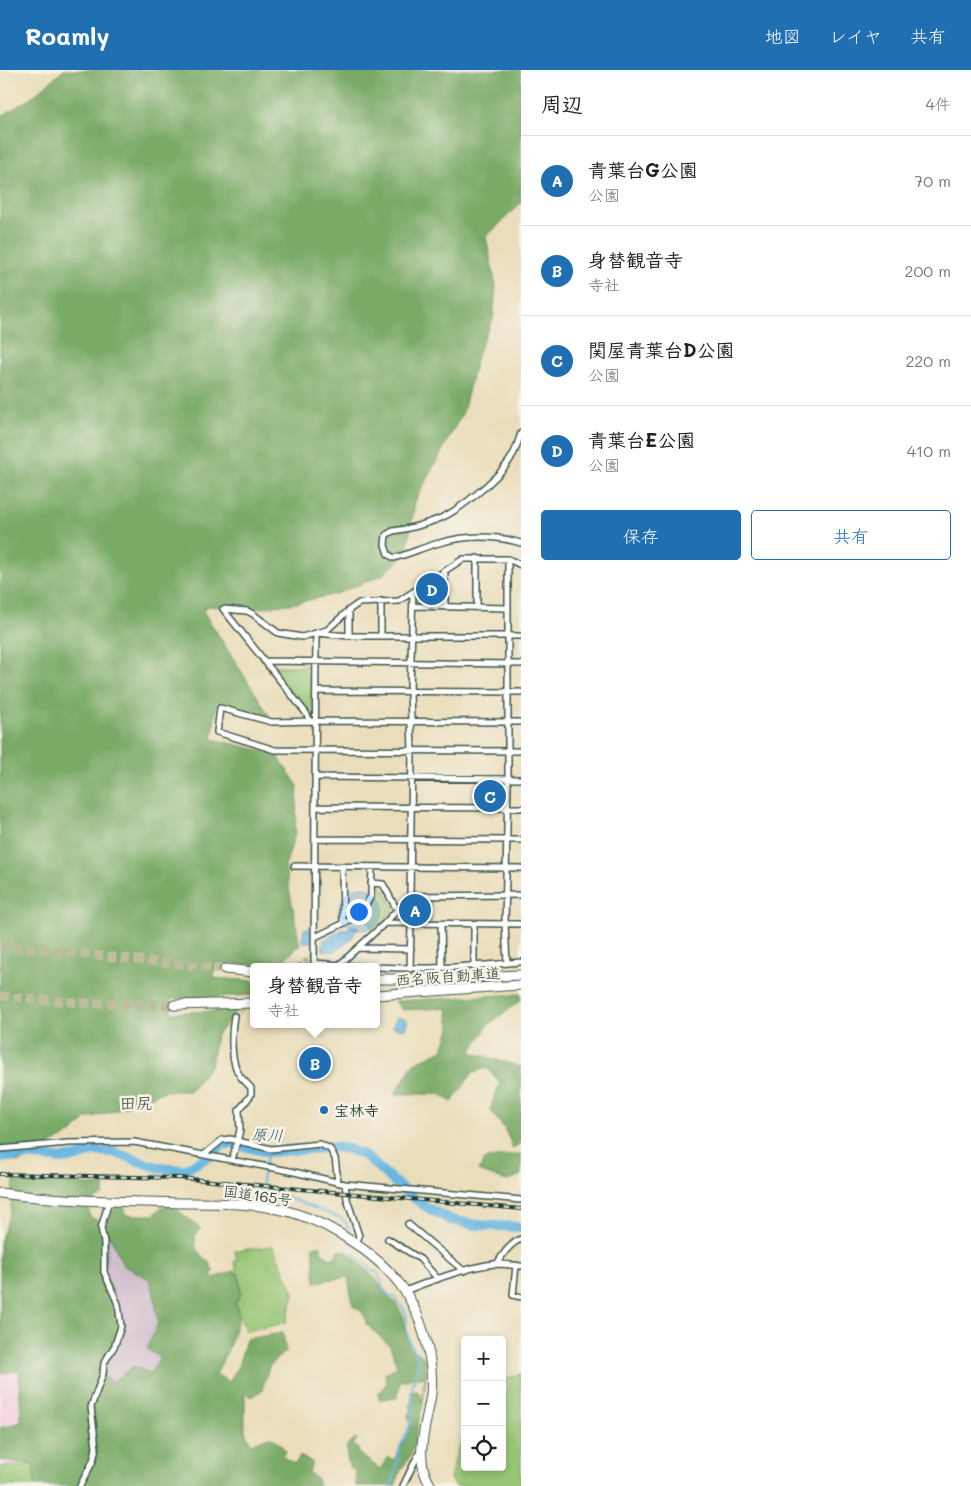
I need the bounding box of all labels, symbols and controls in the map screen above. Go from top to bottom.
text: Roamly [25,20,109,51]
text: 地図 [765,24,801,48]
text: レイヤ [829,24,882,48]
text: 共有 [910,24,946,48]
text: 周辺 [541,90,583,117]
text: 4件 [926,93,951,114]
text: 青葉台G公園 [588,157,698,182]
text: A [551,170,563,191]
text: 70 m [914,170,951,191]
text: 公園 [588,184,620,205]
text: 身替観音寺 [588,247,683,272]
text: B [552,260,562,281]
text: 200 m [904,260,951,281]
text: 寺社 [588,274,620,295]
text: 関屋青葉台D公園 [588,337,735,362]
text: C [551,350,563,371]
text: 220 m [905,350,951,371]
text: 公園 [588,364,620,385]
text: 青葉台E公園 [588,427,695,452]
text: D [551,440,563,461]
text: 410 m [907,440,951,461]
text: 公園 [588,454,620,475]
button: 保存 [541,510,741,560]
button: 共有 [751,510,951,560]
pin: D [416,570,448,608]
pin: C [474,777,506,815]
pin: A [399,891,431,929]
your location [346,899,372,925]
street label: 西名阪自動車道 [395,962,501,990]
popup [250,963,380,1028]
text: 身替観音寺 [267,972,363,997]
text: 寺社 [267,999,300,1020]
pin: B [299,1044,331,1082]
district label: 田尻 [120,1092,152,1113]
place label: 宝林寺 [334,1100,379,1120]
marker: 宝林寺 [318,1104,330,1116]
water label: 原川 [250,1123,284,1145]
street label: 国道165号 [222,1180,294,1210]
map controls [461,1336,506,1471]
button: + [461,1336,506,1381]
button: − [461,1381,506,1426]
button: locate [461,1426,506,1471]

